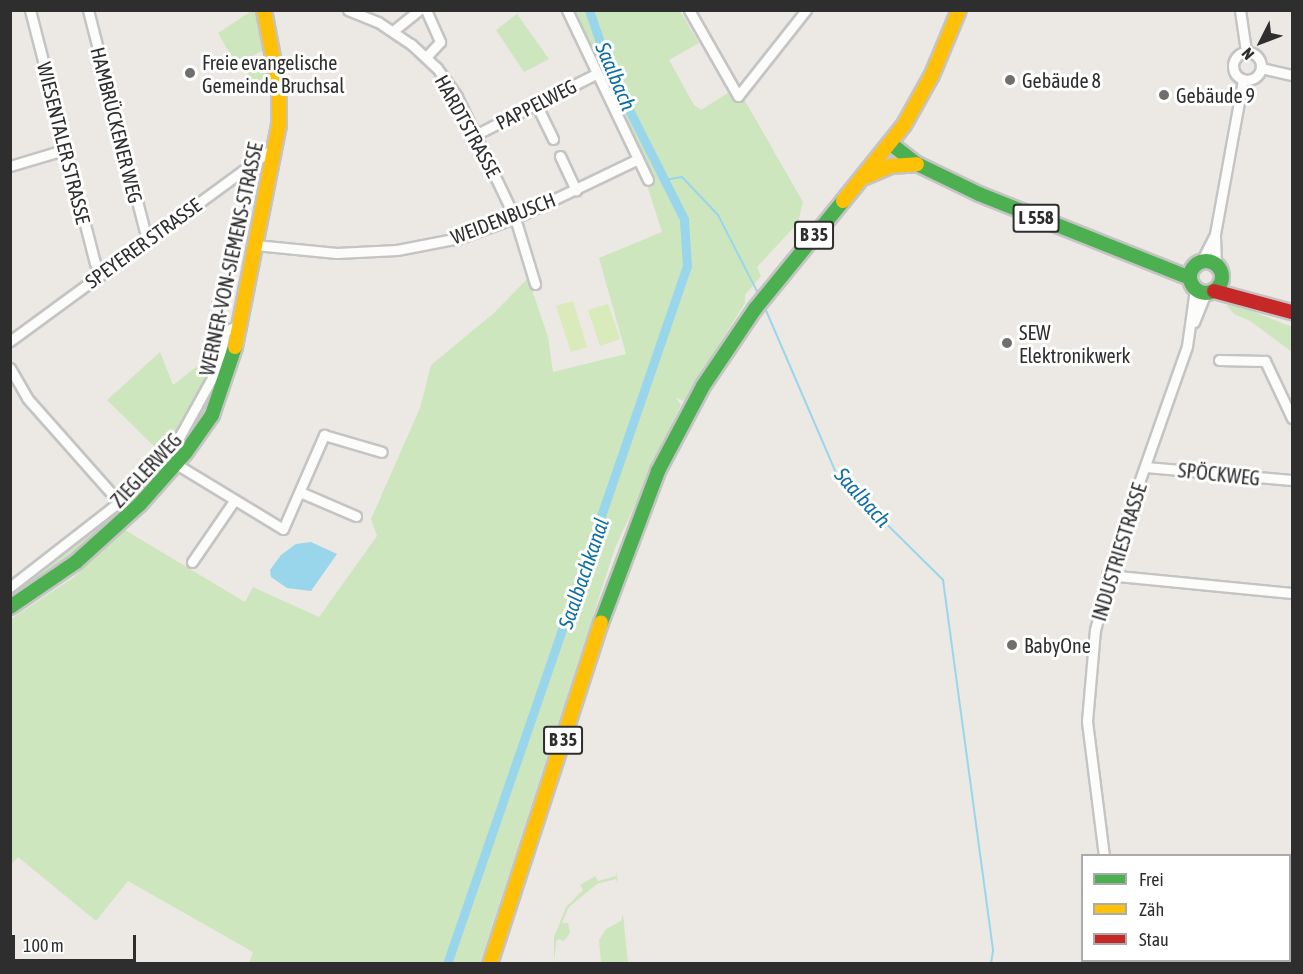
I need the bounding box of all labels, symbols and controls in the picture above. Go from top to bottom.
north arrow [1231,12,1291,72]
water label: Saalbach [590,38,642,114]
street label: HAMBRÜCKENER WEG [86,44,148,206]
text: N [1238,45,1257,64]
place label: Freie evangelische Gemeinde Bruchsal [202,50,345,97]
street label: WIESENTALER STRASSE [32,60,96,226]
marker: Freie evangelische Gemeinde Bruchsal [183,66,197,80]
place label: Gebäude 8 [1022,68,1101,92]
street label: HARDTSTRASSE [430,71,506,181]
marker: Gebäude 8 [1003,73,1017,87]
street label: PAPPELWEG [492,74,580,134]
place label: Gebäude 9 [1176,83,1255,107]
marker: Gebäude 9 [1157,88,1171,102]
street label: WERNER-VON-SIEMENS-STRASSE [195,140,267,378]
street label: WEIDENBUSCH [447,187,559,249]
street label: SPEYERER STRASSE [80,193,206,293]
road number: L 558 [1012,203,1060,233]
road number: B 35 [793,220,835,250]
place label: SEW Elektronikwerk [1019,320,1130,367]
marker: SEW Elektronikwerk [1000,336,1014,350]
street label: ZIEGLERWEG [106,428,186,512]
street label: SPÖCKWEG [1177,458,1261,490]
water label: Saalbach [830,462,896,532]
street label: INDUSTRIESTRASSE [1087,480,1151,624]
water label: Saalbachkanal [552,514,614,632]
place label: BabyOne [1024,633,1091,657]
marker: BabyOne [1005,638,1019,652]
road number: B 35 [542,725,584,755]
legend [1081,854,1291,962]
text: Frei [1139,869,1164,890]
text: Zäh [1139,899,1164,920]
scale bar [15,923,140,961]
text: Stau [1139,929,1169,950]
text: 100 m [23,935,64,956]

